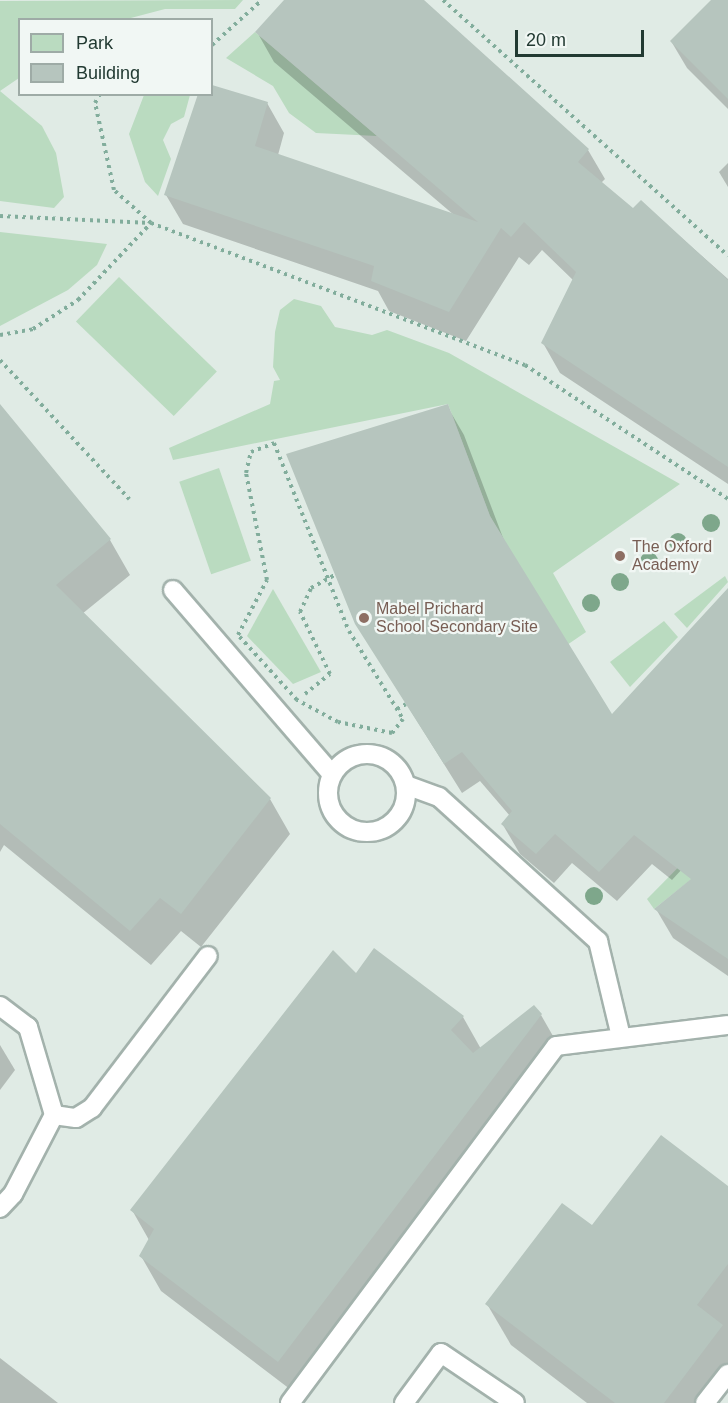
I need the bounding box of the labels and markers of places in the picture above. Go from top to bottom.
place label: The Oxford Academy [632,537,712,575]
marker: The Oxford Academy [613,549,627,563]
place label: Mabel Prichard School Secondary Site [376,599,538,637]
marker: Mabel Prichard School Secondary Site [357,611,371,625]

